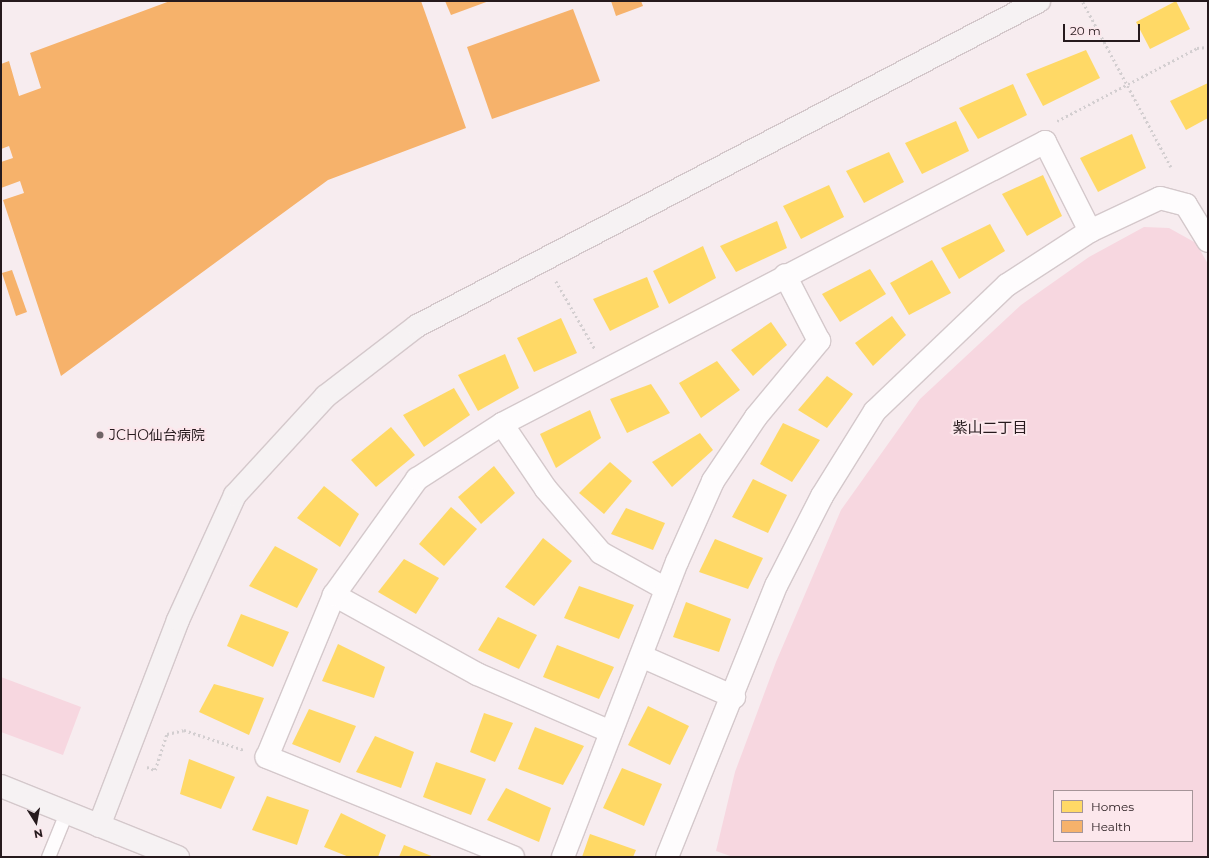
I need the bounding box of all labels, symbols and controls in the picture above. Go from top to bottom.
scale bar [1065,16,1142,42]
text: 20 m [1070,23,1101,38]
district label: 紫山二丁目 [953,419,1027,437]
place label: JCHO仙台病院 [109,427,205,443]
marker: JCHO仙台病院 [94,429,106,441]
legend [1053,790,1193,842]
text: Homes [1091,799,1134,814]
north arrow [16,802,56,842]
text: Health [1091,819,1131,834]
text: N [33,826,44,841]

